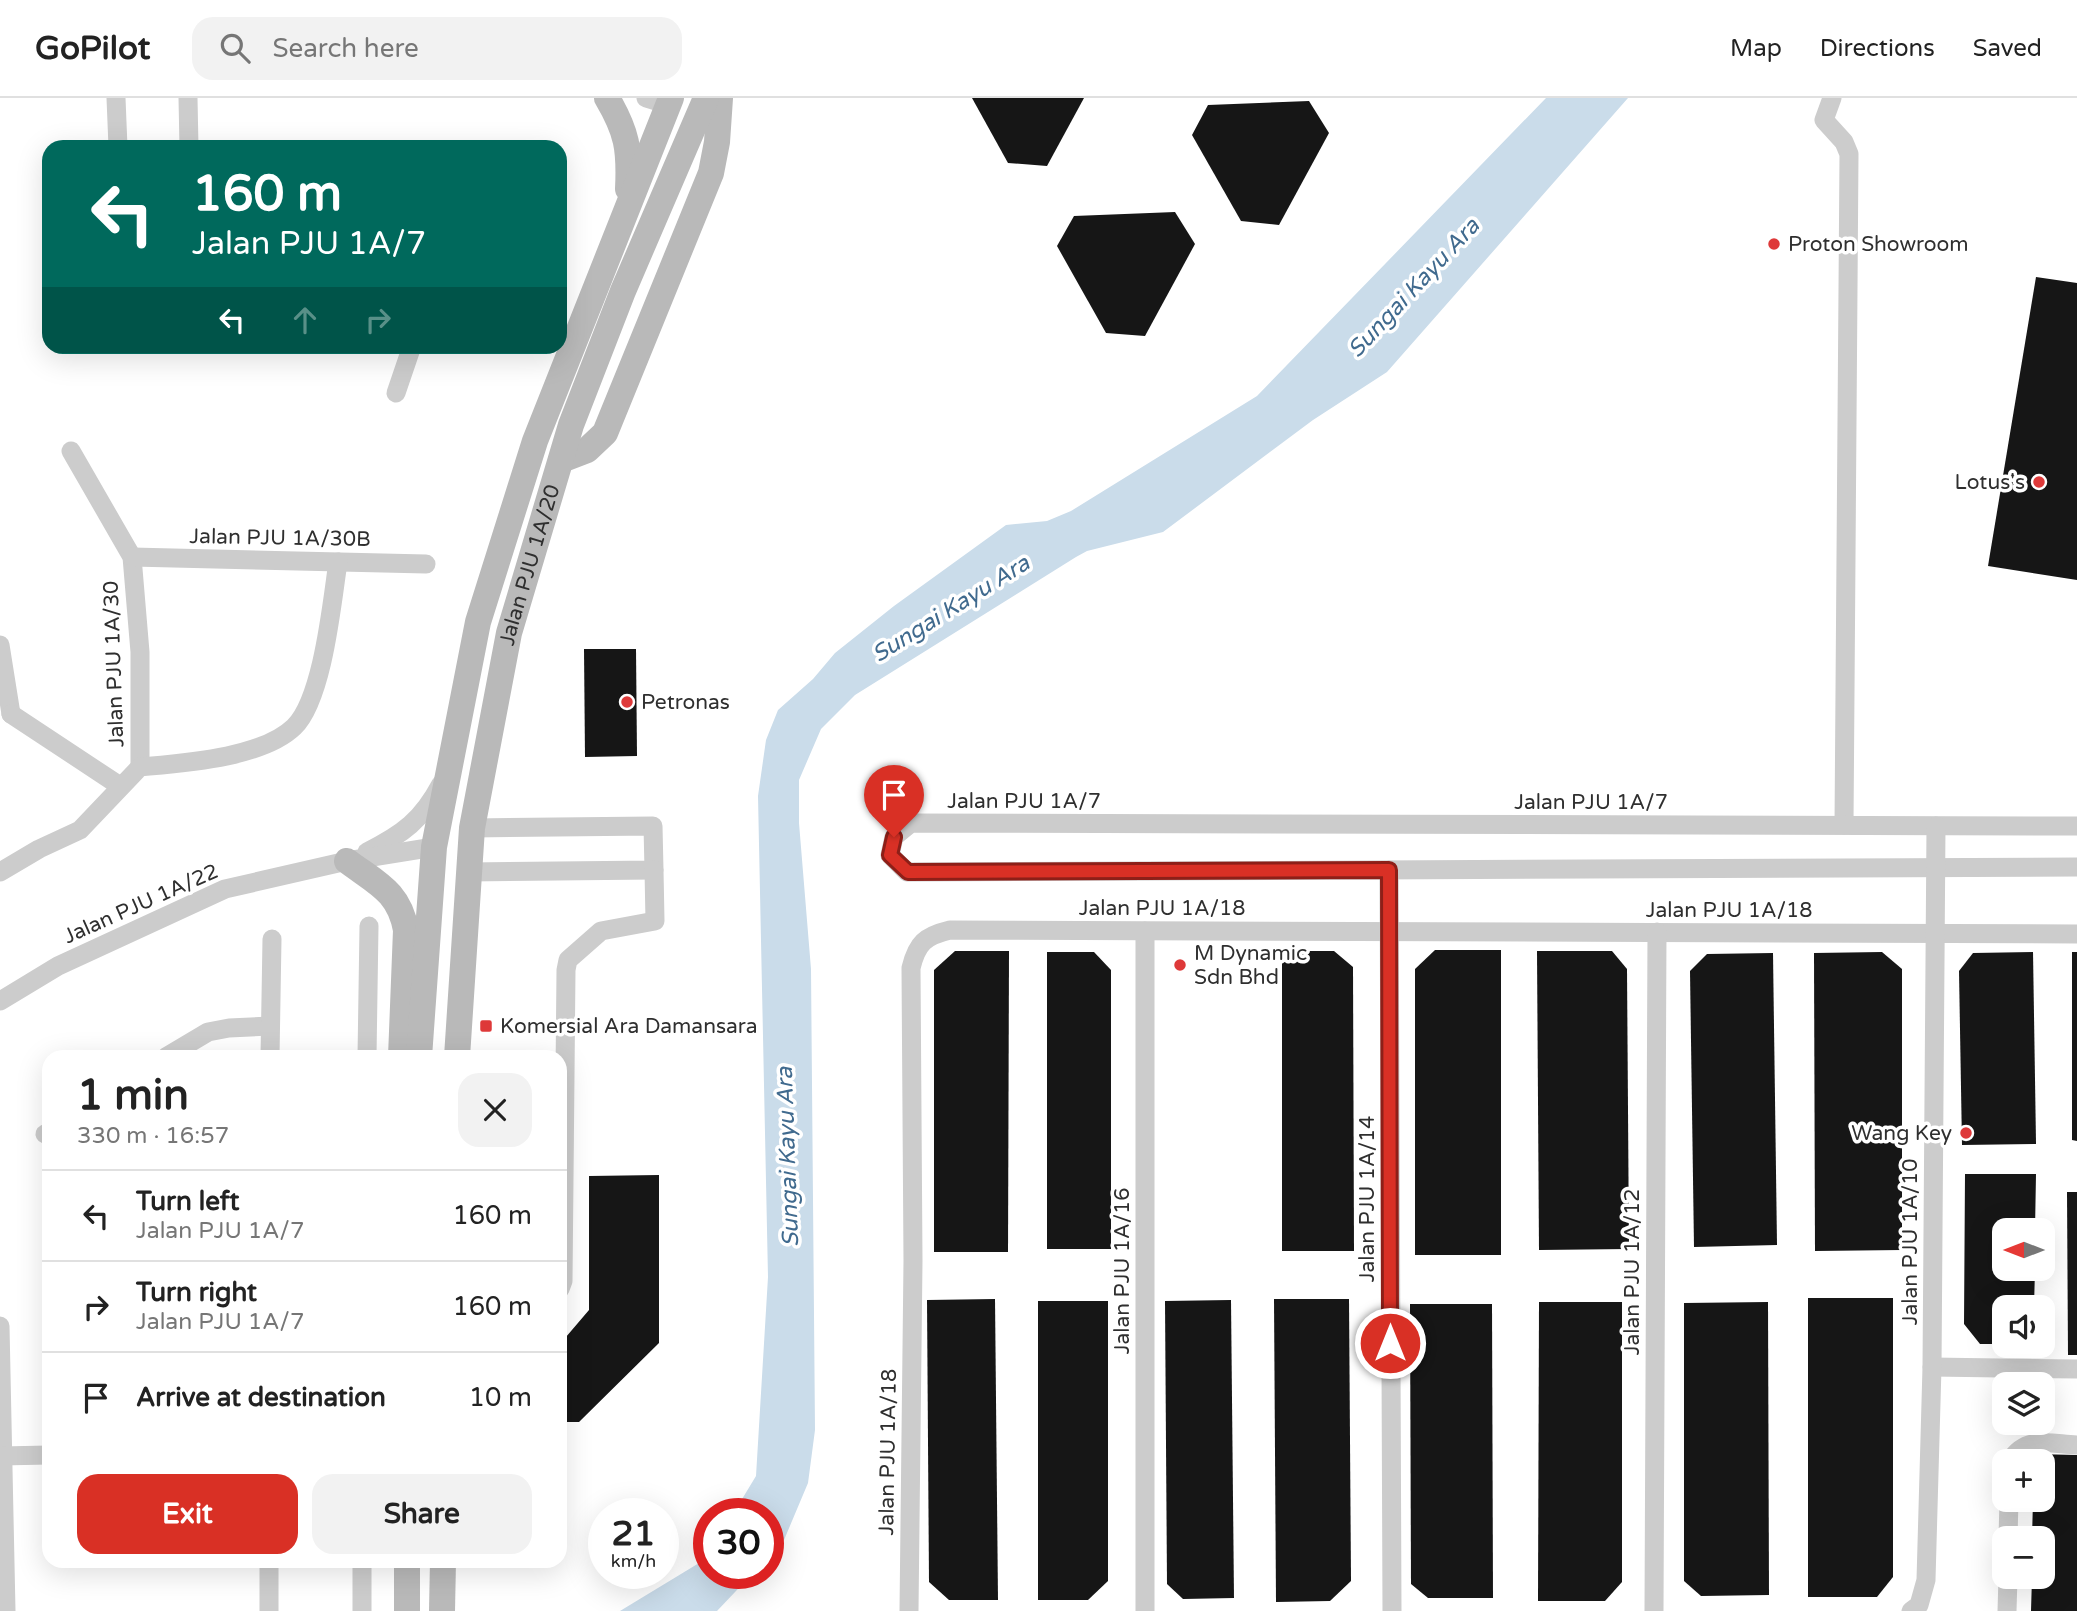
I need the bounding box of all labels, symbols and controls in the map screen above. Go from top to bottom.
search box [192,17,682,80]
text: GoPilot [35,29,150,68]
icon: search [216,29,254,67]
text: Search here [272,33,419,64]
text: Map [1730,34,1782,63]
text: Directions [1820,34,1935,63]
text: Saved [1973,34,2042,63]
text: 160 m [192,165,342,224]
icon: left [77,168,168,259]
water label: Sungai Kayu Ara [1342,212,1486,363]
text: Jalan PJU 1A/7 [192,225,426,263]
place label: Proton Showroom [1788,232,1969,257]
marker: Proton Showroom [1766,236,1782,252]
icon: left [213,301,251,339]
icon: ahead [286,301,324,339]
icon: right [359,301,397,339]
place label: Lotus's [1955,470,2025,495]
marker: Lotus's [2031,474,2047,490]
street label: Jalan PJU 1A/20 [494,481,565,647]
street label: Jalan PJU 1A/30B [189,524,371,552]
water label: Sungai Kayu Ara [867,549,1036,669]
street label: Jalan PJU 1A/30 [99,580,129,748]
place label: Petronas [641,690,730,715]
marker: Petronas [619,694,635,710]
pin [864,765,924,837]
icon: arrive [875,776,913,814]
street label: Jalan PJU 1A/7 [947,789,1101,814]
street label: Jalan PJU 1A/7 [1514,790,1668,815]
street label: Jalan PJU 1A/22 [60,859,222,949]
street label: Jalan PJU 1A/18 [1079,896,1245,921]
street label: Jalan PJU 1A/18 [1646,898,1812,923]
place label: M Dynamic Sdn Bhd [1194,941,1307,990]
marker: M Dynamic Sdn Bhd [1172,957,1188,973]
place label: Komersial Ara Damansara [500,1014,758,1039]
marker: Komersial Ara Damansara [478,1018,494,1034]
water label: Sungai Kayu Ara [771,1065,805,1248]
text: 1 min [77,1070,189,1121]
button: close [458,1073,532,1147]
street label: Jalan PJU 1A/14 [1355,1116,1380,1282]
place label: Wang Key [1851,1121,1952,1146]
text: 330 m · 16:57 [77,1122,229,1150]
marker: Wang Key [1958,1125,1974,1141]
street label: Jalan PJU 1A/10 [1898,1159,1923,1325]
text: Turn left [136,1186,239,1217]
street label: Jalan PJU 1A/16 [1110,1188,1135,1354]
street label: Jalan PJU 1A/12 [1620,1189,1645,1355]
icon: left [77,1197,115,1235]
text: 160 m [452,1200,532,1231]
text: Jalan PJU 1A/7 [136,1217,304,1245]
north arrow [1992,1218,2054,1281]
map controls [1992,1218,2055,1589]
text: Turn right [136,1277,257,1308]
icon: right [77,1288,115,1326]
text: 160 m [452,1291,532,1322]
button: sound [1992,1295,2055,1358]
position arrow [1353,1306,1427,1380]
text: Jalan PJU 1A/7 [136,1308,304,1336]
street label: Jalan PJU 1A/18 [874,1368,902,1536]
button: layers [1992,1372,2055,1435]
icon: arrive [77,1379,115,1417]
text: Arrive at destination [136,1382,386,1413]
text: 10 m [469,1382,532,1413]
button: + [1992,1449,2055,1512]
button: Exit [77,1474,298,1554]
button: Share [312,1474,532,1554]
speed limit sign: 30 [693,1498,784,1589]
text: 21 [612,1513,655,1555]
button: − [1992,1526,2055,1589]
text: km/h [611,1550,656,1572]

